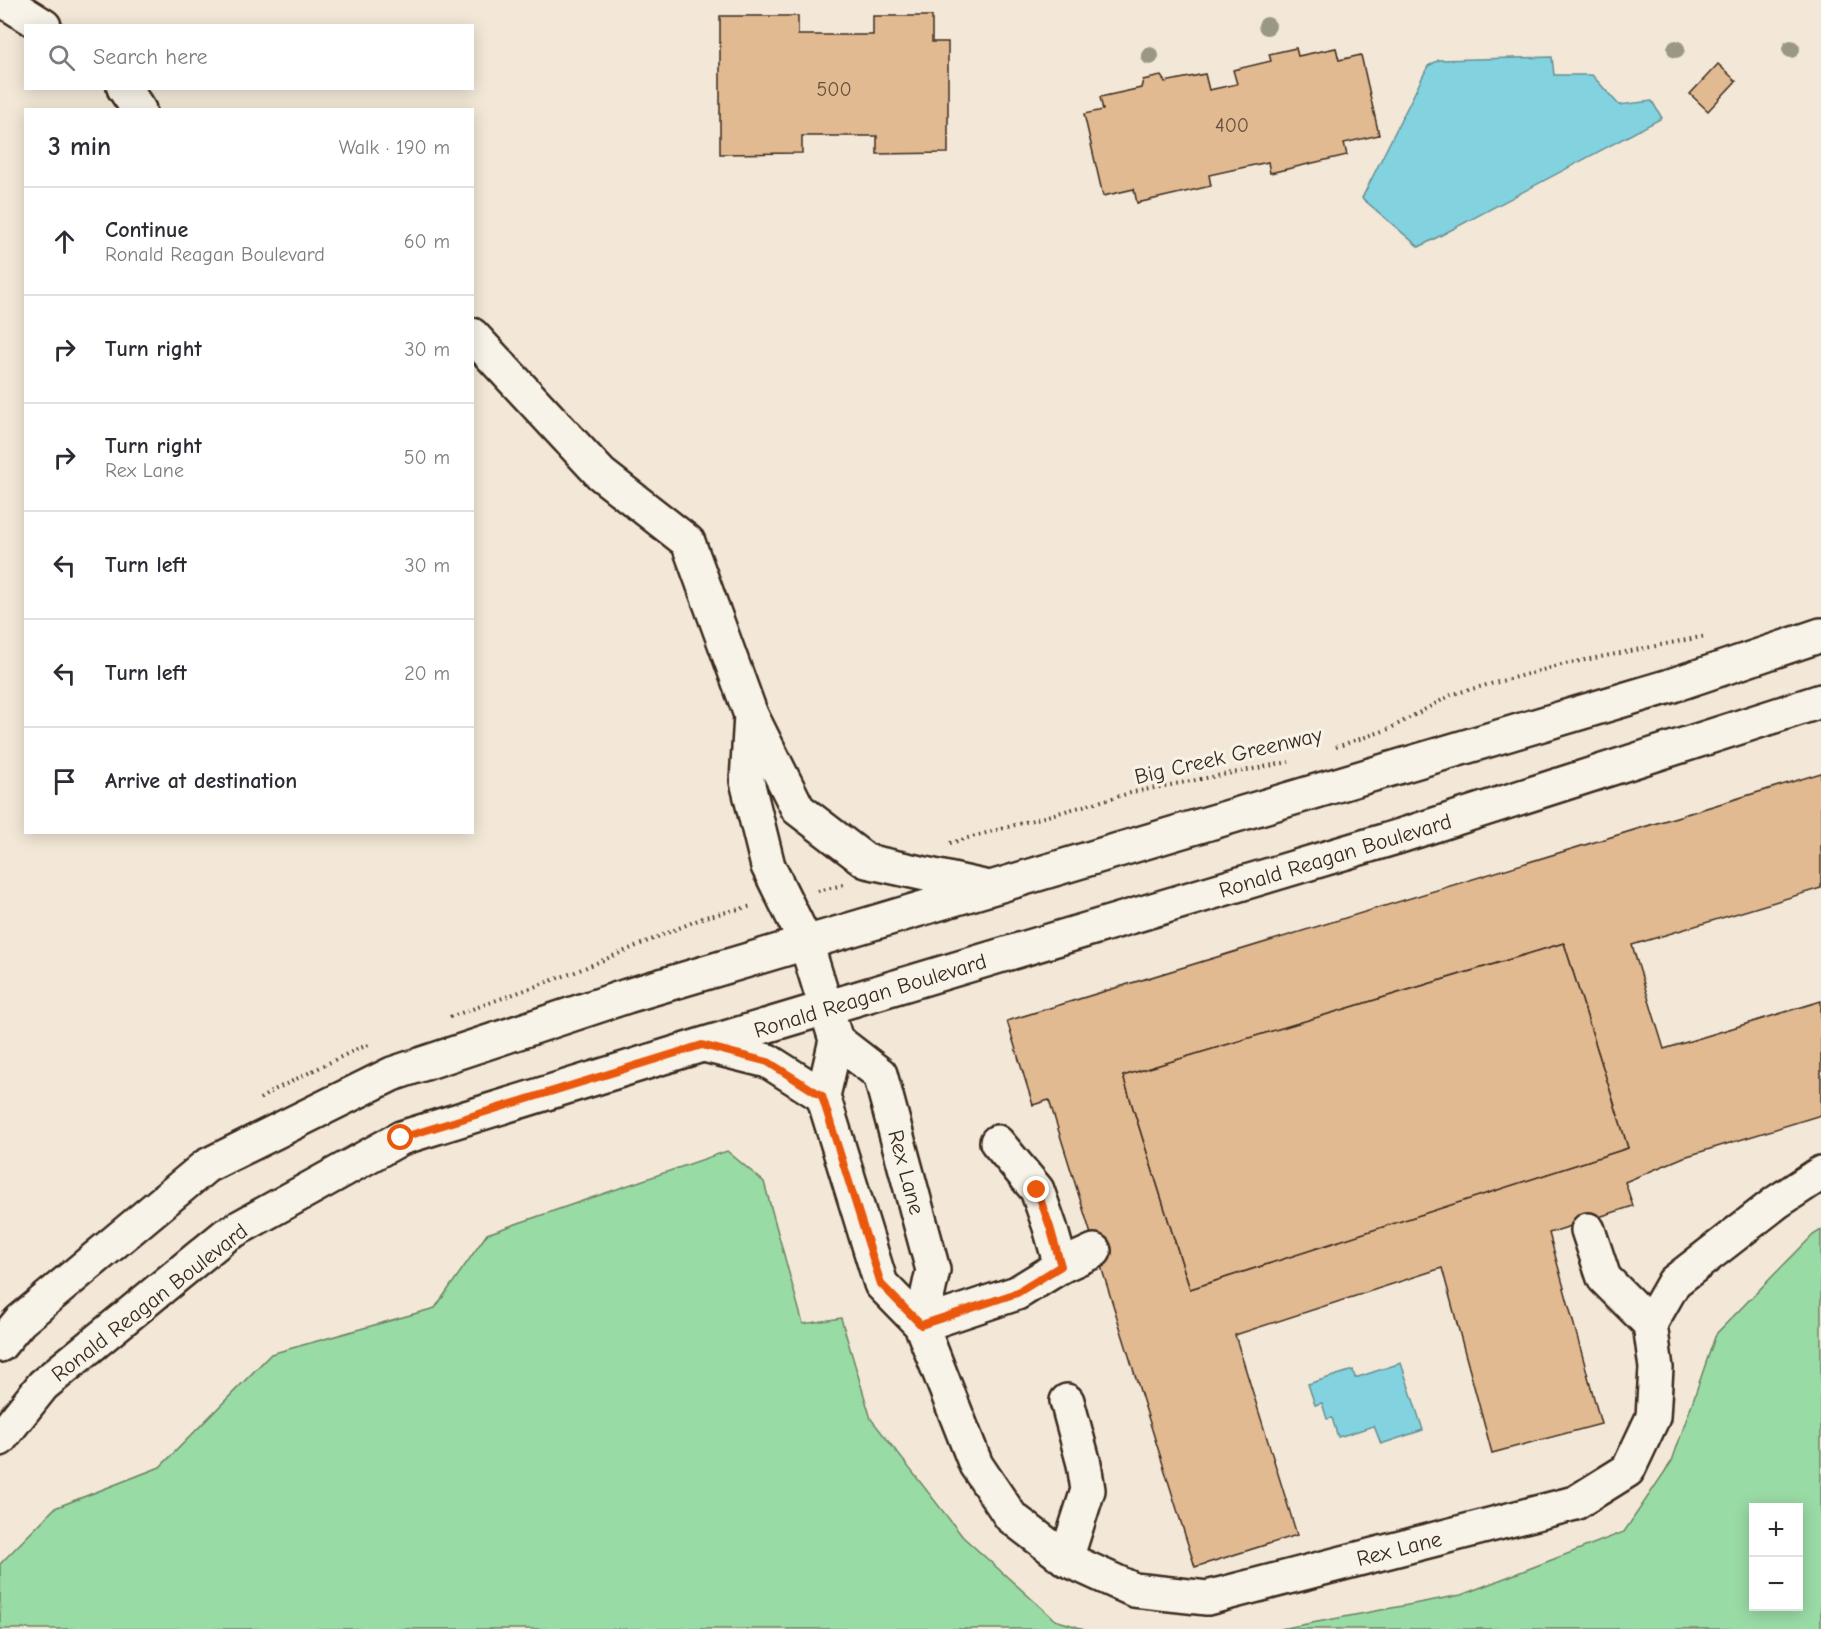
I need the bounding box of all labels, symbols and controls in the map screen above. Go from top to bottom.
search box [24,24,474,90]
icon: search [45,41,78,74]
text: Search here [93,44,208,70]
house number: 500 [816,78,852,101]
house number: 400 [1215,114,1249,137]
text: 3 min [48,132,111,162]
text: Walk · 190 m [339,136,450,159]
text: Continue [105,217,188,243]
icon: ahead [48,225,81,258]
text: 60 m [404,230,450,253]
text: Ronald Reagan Boulevard [105,243,325,266]
icon: right [48,333,81,366]
text: Turn right [105,336,202,362]
text: 30 m [404,338,450,361]
text: Turn right [105,433,202,459]
icon: right [48,441,81,474]
text: 50 m [404,446,450,469]
text: Rex Lane [105,459,184,482]
icon: left [48,549,81,582]
text: Turn left [105,552,187,578]
text: 30 m [404,554,450,577]
icon: left [48,657,81,690]
text: Turn left [105,660,187,686]
text: 20 m [404,662,450,685]
street label: Big Creek Greenway [1132,722,1325,790]
icon: arrive [48,765,81,798]
text: Arrive at destination [105,768,297,794]
street label: Ronald Reagan Boulevard [1216,808,1455,904]
street label: Ronald Reagan Boulevard [751,948,990,1044]
route start [387,1124,413,1150]
street label: Rex Lane [882,1127,930,1218]
route end [1023,1176,1049,1202]
street label: Ronald Reagan Boulevard [46,1218,253,1387]
map controls [1749,1503,1803,1611]
button: + [1749,1503,1803,1557]
street label: Rex Lane [1354,1526,1444,1572]
button: − [1749,1557,1803,1611]

